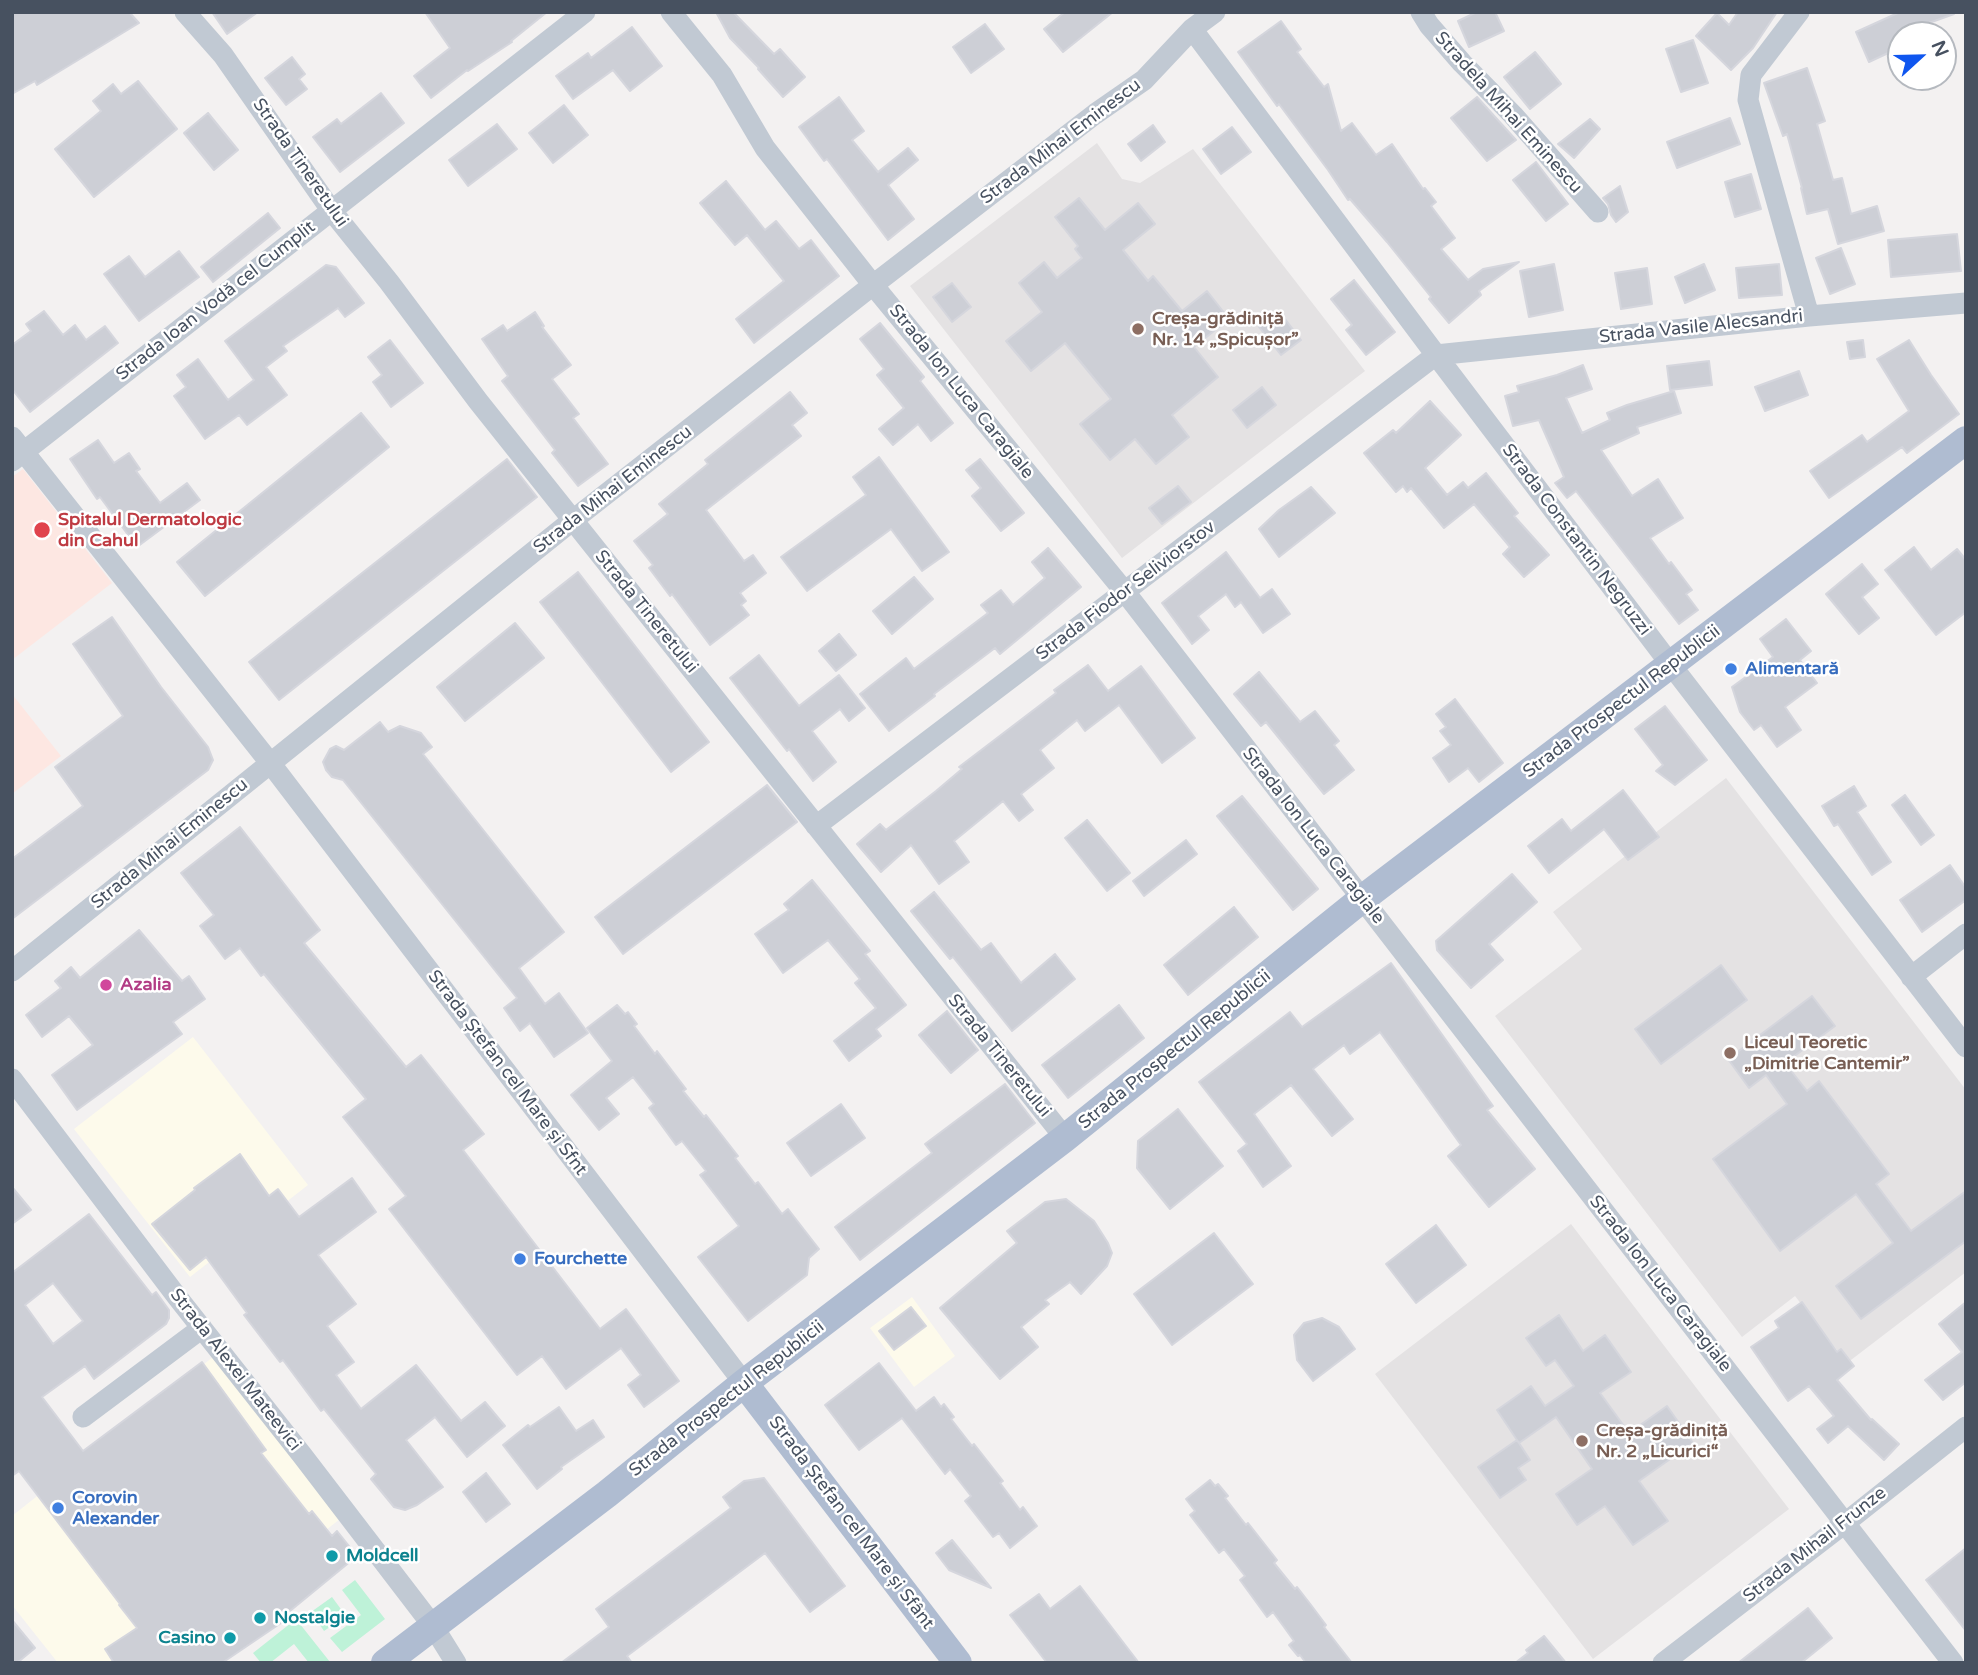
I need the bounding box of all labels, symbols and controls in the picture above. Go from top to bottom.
north arrow [1887,21,1957,91]
street label: Stradela Mihai Eminescu [1430,28,1586,198]
text: N [1927,38,1953,60]
street label: Strada Mihai Eminescu [976,75,1146,209]
street label: Strada Tineretului [248,95,352,231]
street label: Strada Ioan Vodă cel Cumplit [112,217,320,385]
street label: Strada Ion Luca Caragiale [884,300,1038,484]
street label: Strada Vasile Alecsandri [1598,306,1804,348]
place label: Creșa-grădiniță Nr. 14 „Spicușor” [1152,308,1299,350]
marker: Creșa-grădiniță Nr. 14 „Spicușor” [1130,321,1146,337]
street label: Strada Mihai Eminescu [529,421,697,559]
street label: Strada Constantin Negruzzi [1497,440,1655,640]
place label: Spitalul Dermatologic din Cahul [58,509,242,552]
street label: Strada Fiodor Seliviorstov [1032,517,1220,665]
marker: Spitalul Dermatologic din Cahul [32,520,52,540]
street label: Strada Tineretului [590,546,702,678]
street label: Strada Prospectul Republicii [1519,621,1725,783]
place label: Alimentară [1745,658,1839,680]
marker: Alimentară [1723,661,1739,677]
street label: Strada Ion Luca Caragiale [1237,743,1389,929]
street label: Strada Mihai Eminescu [87,774,253,914]
street label: Strada Ștefan cel Mare și Sfnt [423,966,591,1180]
street label: Strada Prospectul Republicii [1074,966,1276,1134]
place label: Azalia [120,974,172,996]
marker: Azalia [98,977,114,993]
street label: Strada Tineretului [943,990,1055,1122]
place label: Liceul Teoretic „Dimitrie Cantemir” [1744,1032,1910,1074]
marker: Liceul Teoretic „Dimitrie Cantemir” [1722,1045,1738,1061]
street label: Strada Ion Luca Caragiale [1584,1191,1736,1377]
place label: Fourchette [534,1248,627,1270]
marker: Fourchette [512,1251,528,1267]
street label: Strada Alexei Mateevici [165,1285,305,1455]
street label: Strada Prospectul Republicii [625,1316,829,1482]
street label: Strada Ștefan cel Mare și Sfânt [764,1412,938,1634]
place label: Creșa-grădiniță Nr. 2 „Licurici“ [1596,1420,1728,1462]
marker: Creșa-grădiniță Nr. 2 „Licurici“ [1574,1433,1590,1449]
street label: Strada Mihail Frunze [1739,1482,1891,1608]
place label: Corovin Alexander [72,1487,159,1530]
marker: Corovin Alexander [50,1500,66,1516]
place label: Moldcell [346,1545,419,1567]
marker: Moldcell [324,1548,340,1564]
place label: Nostalgie [274,1607,355,1629]
marker: Nostalgie [252,1610,268,1626]
place label: Casino [158,1627,216,1649]
marker: Casino [222,1630,238,1646]

